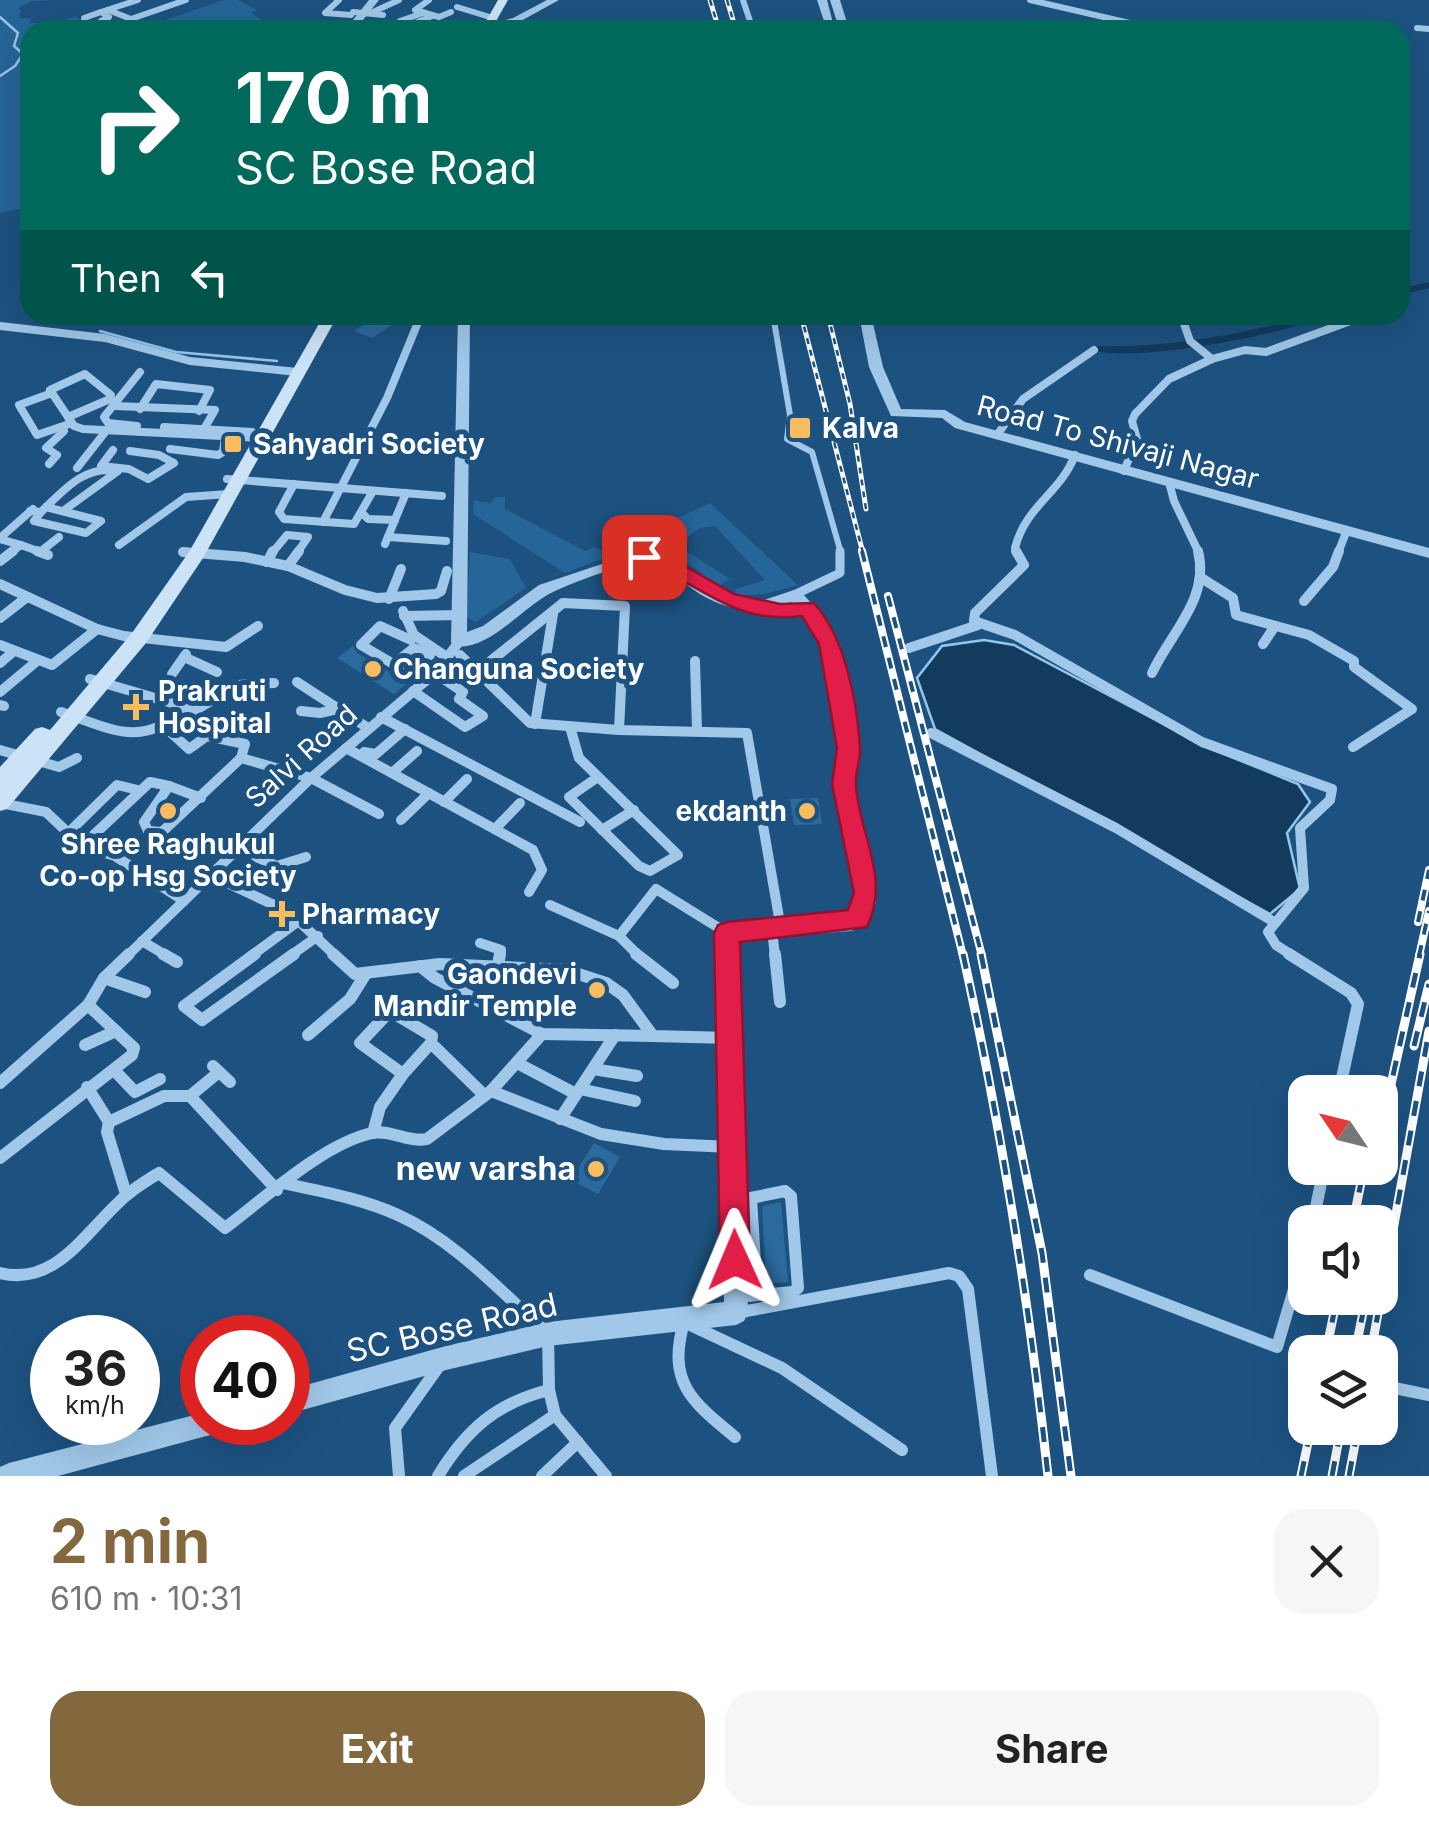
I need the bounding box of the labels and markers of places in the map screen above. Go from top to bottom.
place label: Kalva [822,411,899,445]
marker: Kalva [787,415,813,441]
place label: Sahyadri Society [253,427,485,461]
marker: Sahyadri Society [222,433,244,455]
pin [602,515,687,600]
place label: Changuna Society [393,652,644,686]
marker: Changuna Society [362,658,384,680]
place label: Prakruti Hospital [158,674,271,740]
marker: Prakruti Hospital [123,694,149,720]
place label: ekdanth [676,794,787,828]
marker: Shree Raghukul Co-op Hsg Society [157,800,179,822]
marker: ekdanth [796,800,818,822]
place label: Shree Raghukul Co-op Hsg Society [39,827,297,893]
place label: Pharmacy [302,897,440,931]
marker: Pharmacy [271,903,293,925]
place label: Gaondevi Mandir Temple [373,957,577,1023]
marker: Gaondevi Mandir Temple [586,979,608,1001]
place label: new varsha [396,1149,576,1188]
marker: new varsha [585,1158,607,1180]

